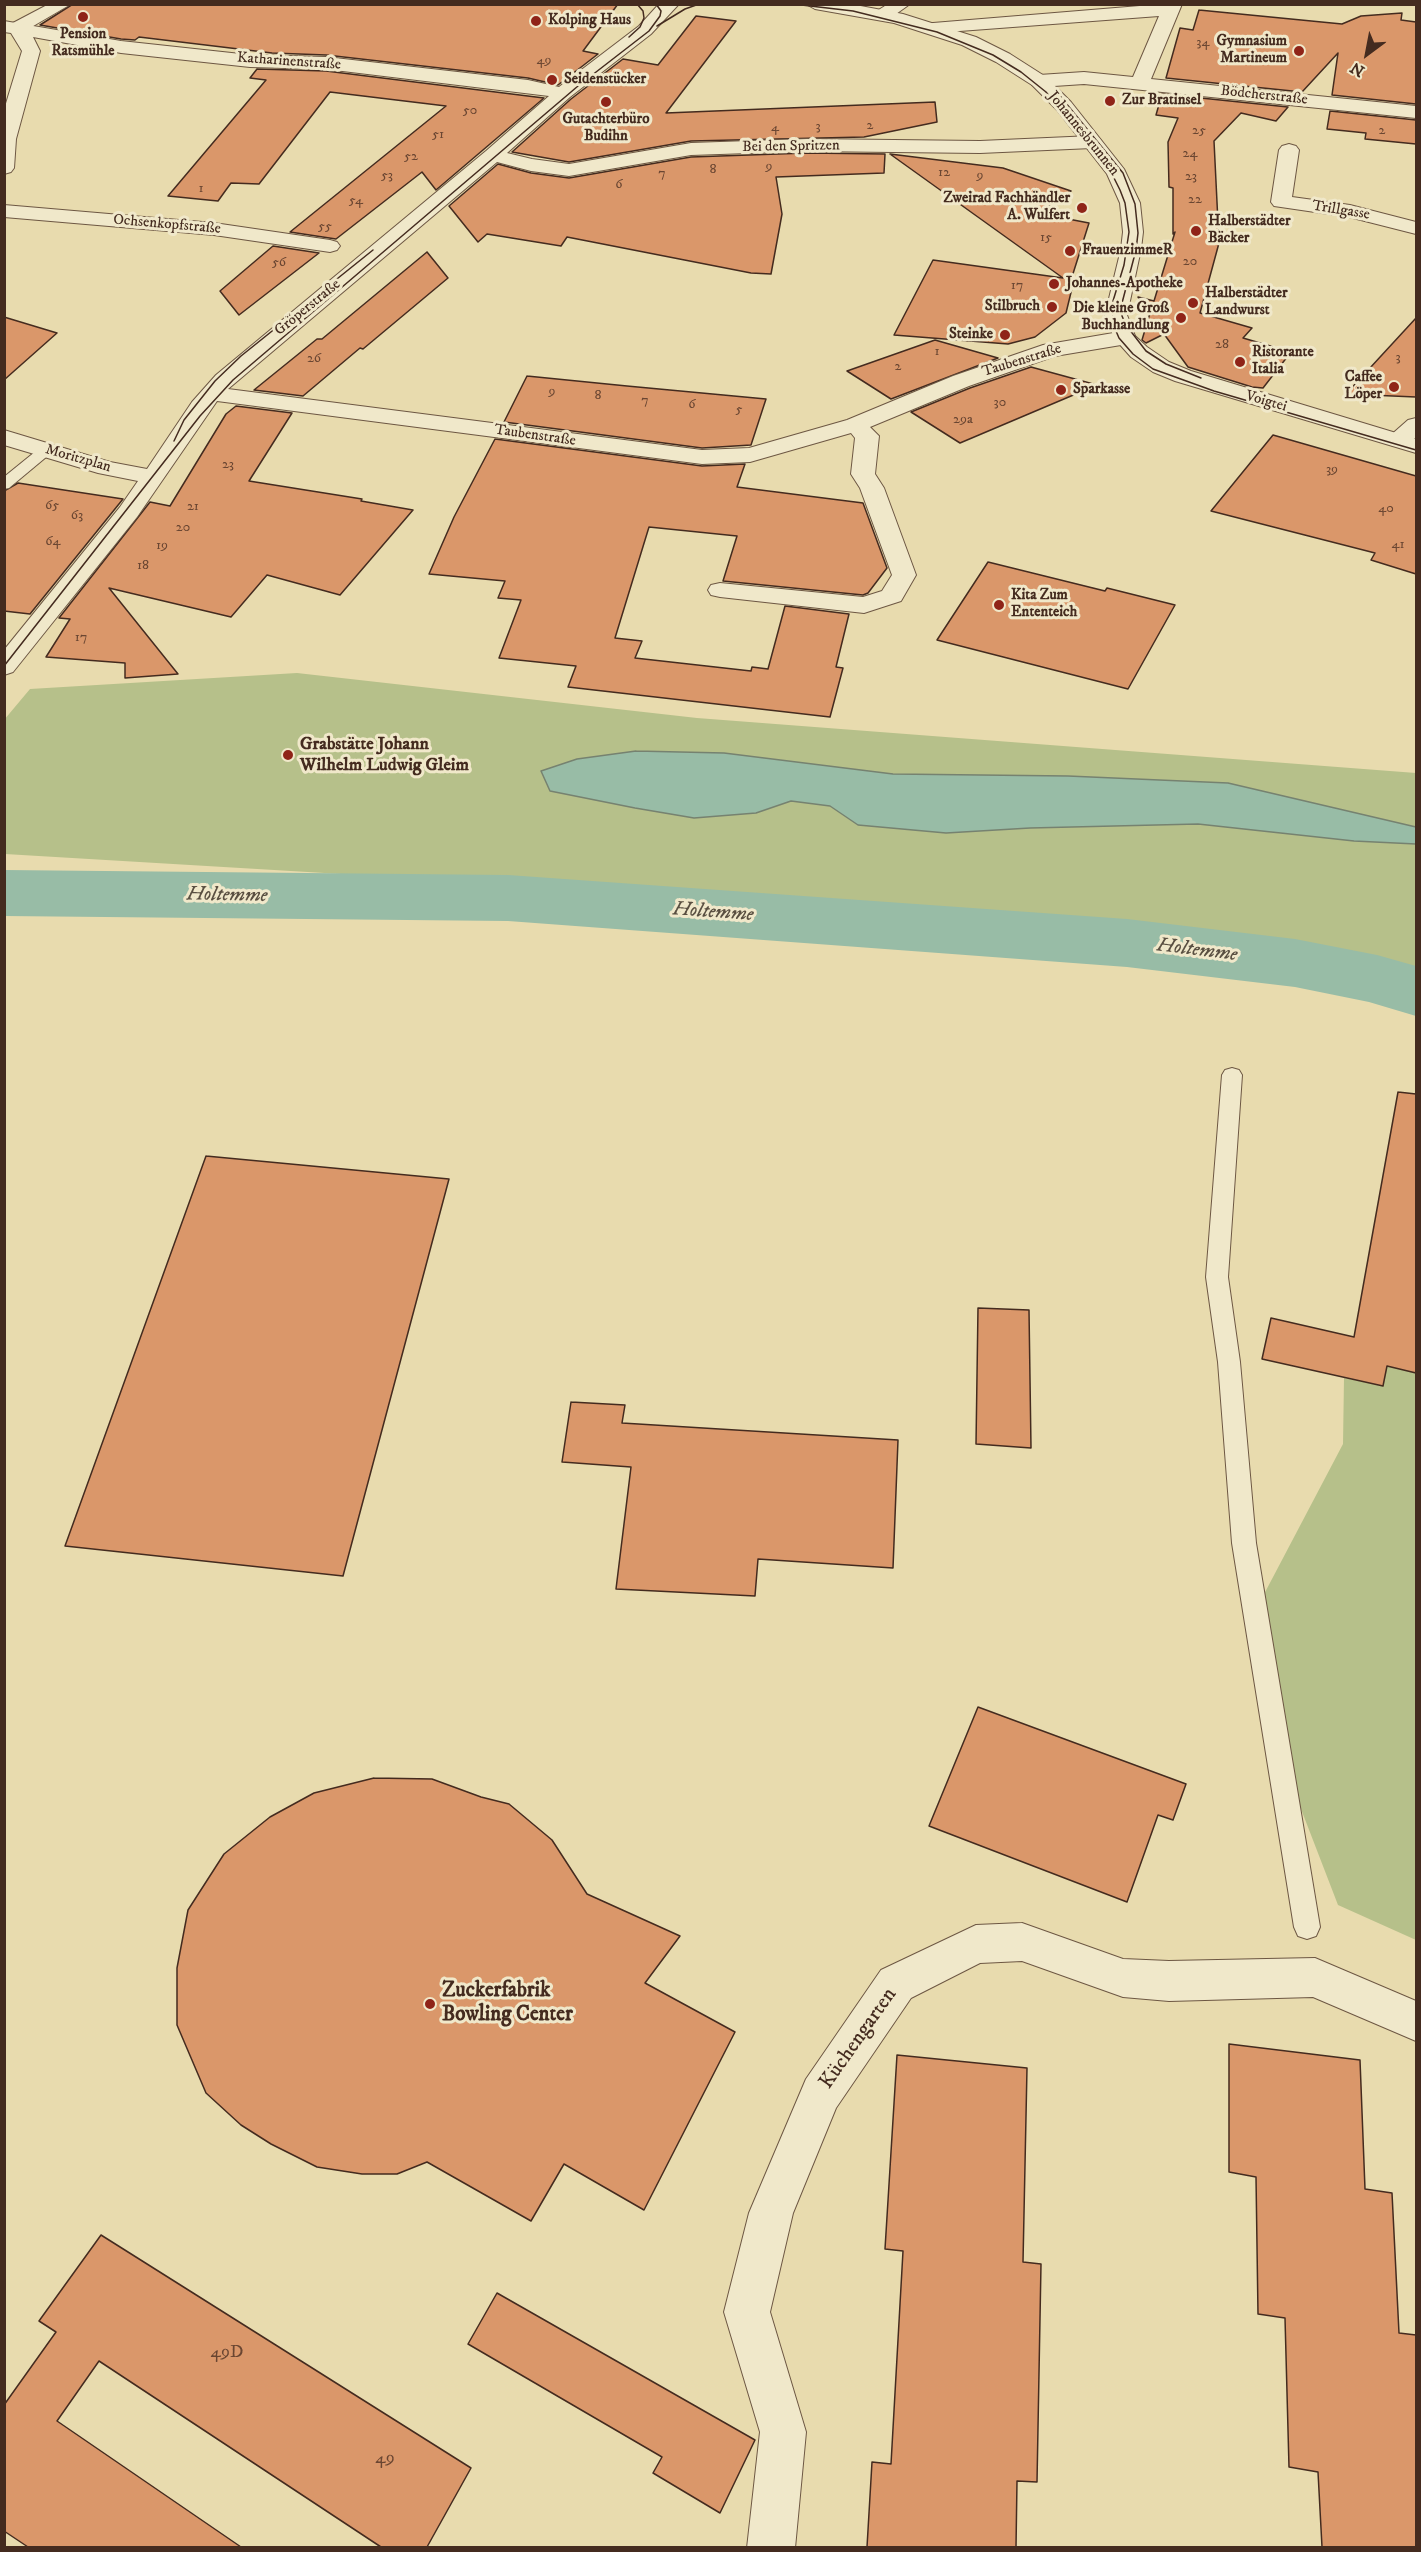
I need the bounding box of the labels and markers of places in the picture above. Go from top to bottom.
marker: Pension Ratsmühle [76,10,90,24]
place label: Kolping Haus [548,12,631,30]
marker: Kolping Haus [529,14,543,28]
place label: Pension Ratsmühle [51,26,115,61]
place label: Gymnasium Martineum [1217,33,1287,68]
marker: Gymnasium Martineum [1292,44,1306,58]
place label: Seidenstücker [564,71,646,89]
marker: Seidenstücker [545,73,559,87]
place label: Zur Bratinsel [1122,92,1201,110]
marker: Zur Bratinsel [1103,94,1117,108]
marker: Gutachterbüro Budihn [599,95,613,109]
place label: Gutachterbüro Budihn [563,111,649,146]
place label: Zweirad Fachhändler A. Wulfert [943,190,1070,225]
marker: Zweirad Fachhändler A. Wulfert [1075,201,1089,215]
place label: Halberstädter Bäcker [1208,213,1291,248]
marker: Halberstädter Bäcker [1189,224,1203,238]
place label: FrauenzimmeR [1082,242,1173,260]
marker: FrauenzimmeR [1063,244,1077,258]
place label: Johannes-Apotheke [1066,275,1183,293]
marker: Johannes-Apotheke [1047,277,1061,291]
place label: Halberstädter Landwurst [1205,285,1288,320]
marker: Halberstädter Landwurst [1186,296,1200,310]
place label: Stilbruch [985,298,1040,316]
marker: Stilbruch [1045,300,1059,314]
place label: Die kleine Groß Buchhandlung [1073,300,1169,335]
marker: Die kleine Groß Buchhandlung [1174,311,1188,325]
place label: Steinke [949,326,993,344]
marker: Steinke [998,328,1012,342]
place label: Ristorante Italia [1252,344,1314,379]
marker: Ristorante Italia [1233,355,1247,369]
place label: Caffee Löper [1345,369,1382,404]
marker: Caffee Löper [1387,380,1401,394]
place label: Sparkasse [1073,381,1130,399]
marker: Sparkasse [1054,383,1068,397]
place label: Kita Zum Ententeich [1011,587,1077,622]
marker: Kita Zum Ententeich [992,598,1006,612]
place label: Grabstätte Johann Wilhelm Ludwig Gleim [300,734,469,777]
marker: Grabstätte Johann Wilhelm Ludwig Gleim [281,748,295,762]
place label: Zuckerfabrik Bowling Center [442,1979,573,2029]
marker: Zuckerfabrik Bowling Center [423,1997,437,2011]

